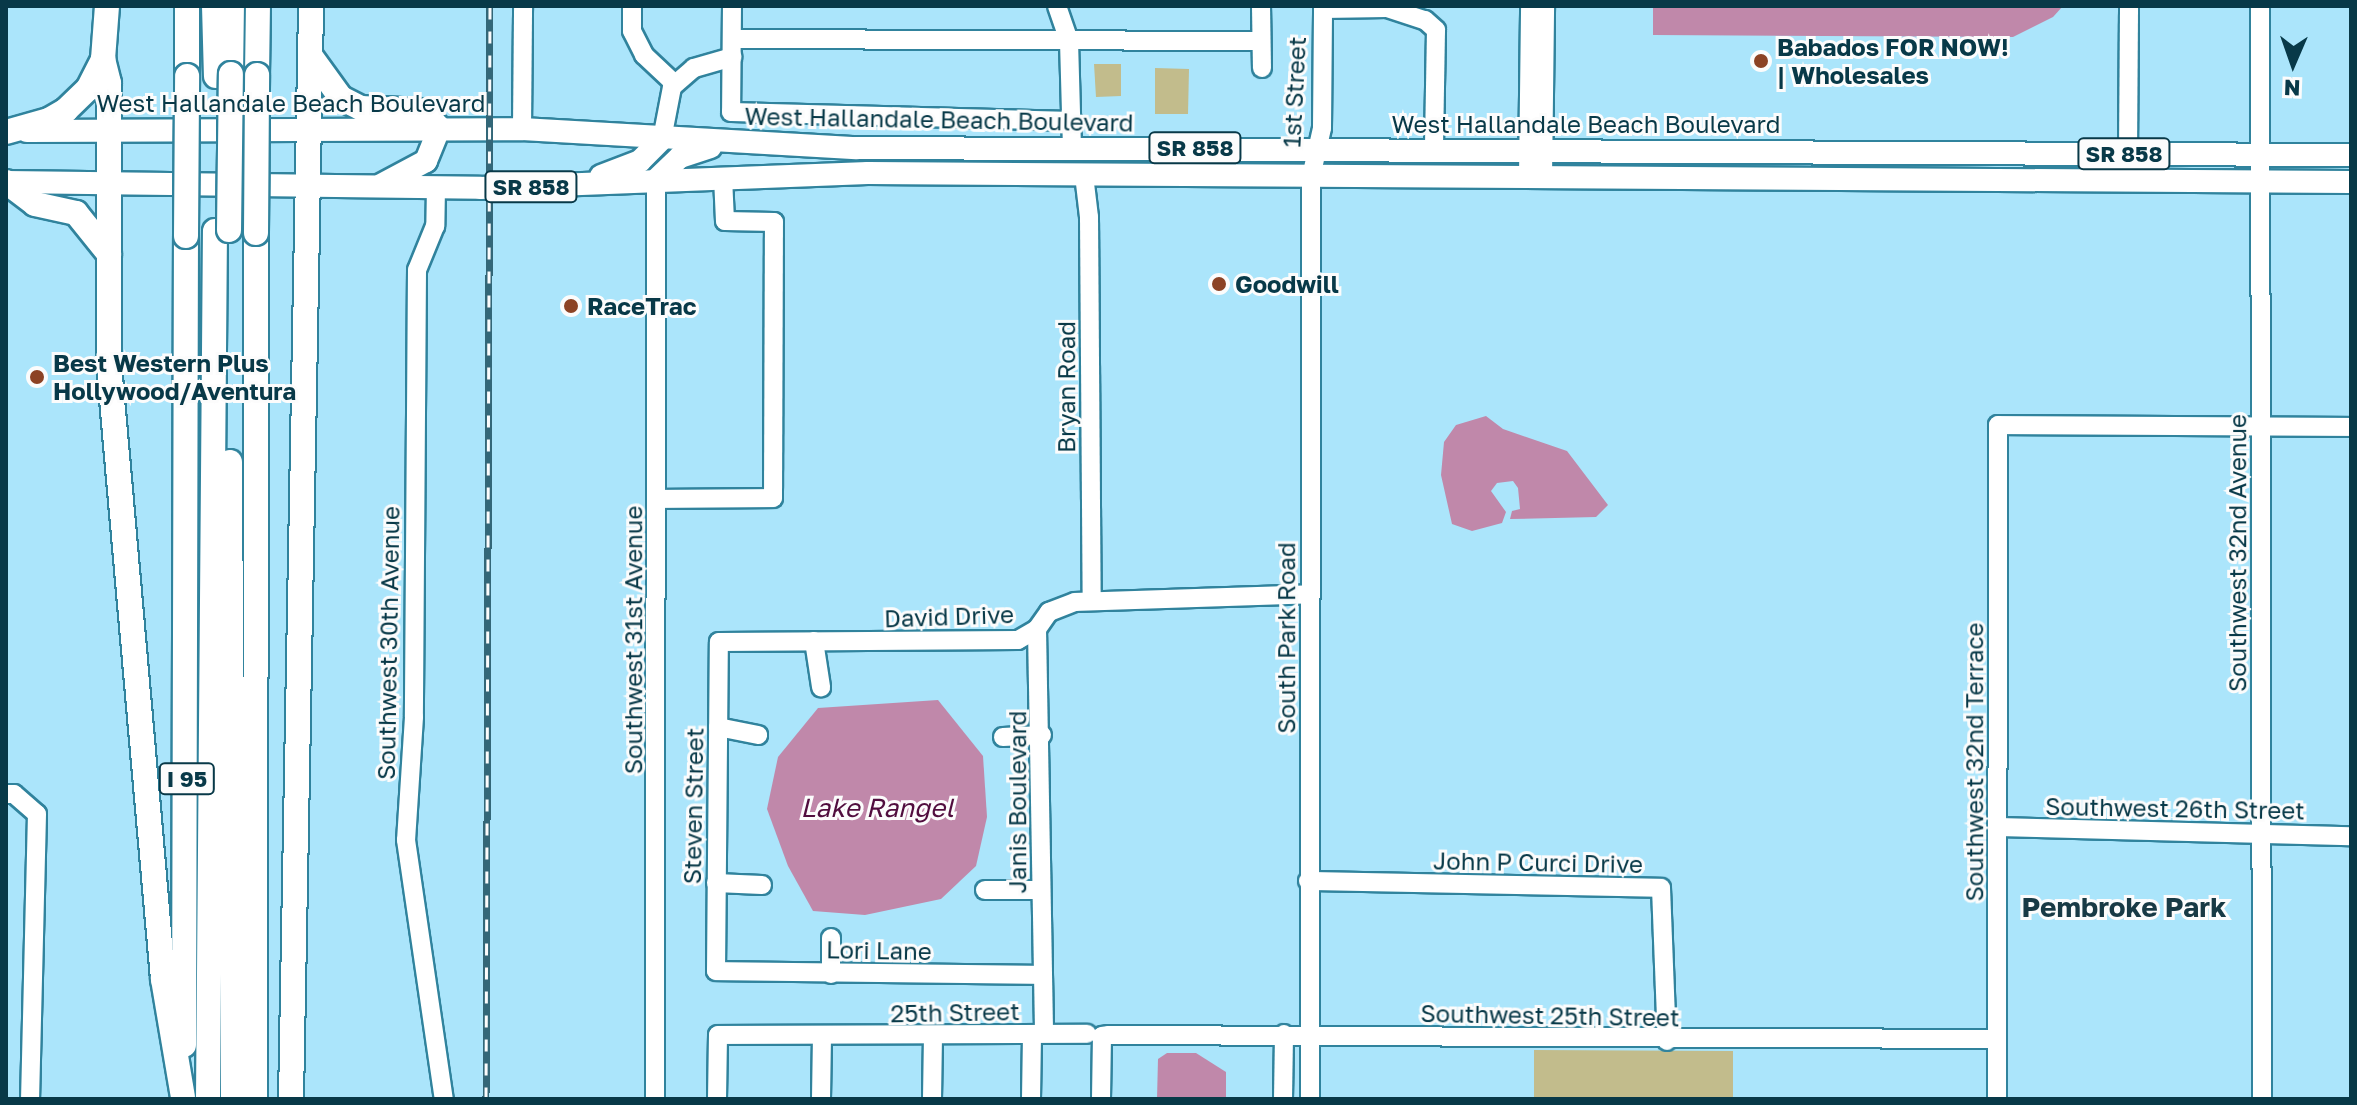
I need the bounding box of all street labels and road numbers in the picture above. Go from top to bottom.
street label: 1st Street [1277,36,1311,148]
street label: West Hallandale Beach Boulevard [97,89,485,117]
street label: West Hallandale Beach Boulevard [744,101,1134,137]
street label: West Hallandale Beach Boulevard [1392,110,1780,138]
road number: SR 858 [1147,130,1243,166]
road number: SR 858 [2076,136,2172,172]
road number: SR 858 [483,169,579,205]
street label: Bryan Road [1052,321,1080,453]
street label: Southwest 32nd Avenue [2223,414,2251,692]
street label: Southwest 30th Avenue [371,506,405,780]
street label: Southwest 31st Avenue [619,506,647,774]
street label: South Park Road [1272,542,1300,734]
street label: David Drive [884,599,1014,633]
street label: Southwest 32nd Terrace [1960,623,1988,901]
street label: Janis Boulevard [1003,711,1031,893]
street label: Steven Street [677,727,709,885]
road number: I 95 [157,761,217,797]
street label: Southwest 26th Street [2045,791,2305,825]
street label: John P Curci Drive [1433,846,1643,878]
street label: Lori Lane [826,935,932,965]
street label: 25th Street [890,996,1020,1028]
street label: Southwest 25th Street [1420,998,1680,1032]

